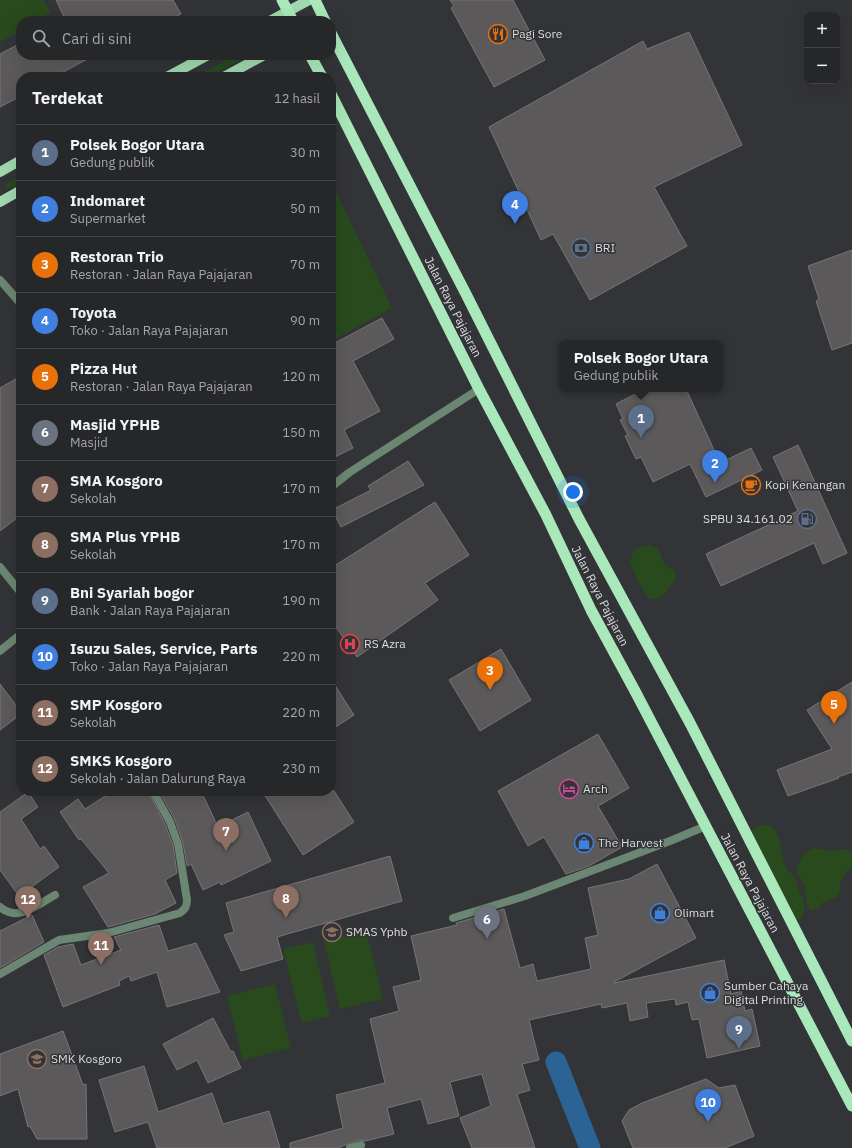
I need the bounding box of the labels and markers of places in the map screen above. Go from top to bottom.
restaurant icon: Pagi Sore [487,23,509,45]
place label: Pagi Sore [512,26,563,41]
pin: 4 [502,191,528,224]
bank icon: BRI [570,237,592,259]
place label: BRI [595,240,616,255]
pin: 1 [628,405,654,438]
pin: 2 [702,450,728,483]
cafe icon: Kopi Kenangan [740,474,762,496]
place label: Kopi Kenangan [765,477,845,492]
fuel station icon: SPBU 34.161.02 [796,508,818,530]
place label: SPBU 34.161.02 [703,511,793,526]
hospital icon: RS Azra [339,633,361,655]
place label: RS Azra [364,636,406,651]
pin: 3 [477,657,503,690]
pin: 5 [821,691,847,724]
hotel icon: Arch [558,778,580,800]
place label: Arch [583,781,608,796]
pin: 7 [213,818,239,851]
shop icon: The Harvest [573,832,595,854]
place label: The Harvest [598,835,663,850]
pin: 8 [273,885,299,918]
pin: 12 [15,886,41,919]
shop icon: Olimart [649,902,671,924]
place label: Olimart [674,905,714,920]
pin: 6 [474,906,500,939]
school or university icon: SMAS Yphb [321,921,343,943]
place label: SMAS Yphb [346,924,408,939]
pin: 11 [88,932,114,965]
place label: Sumber Cahaya Digital Printing [724,978,809,1007]
shop icon: Sumber Cahaya Digital Printing [699,982,721,1004]
pin: 9 [726,1016,752,1049]
school or university icon: SMK Kosgoro [26,1048,48,1070]
place label: SMK Kosgoro [51,1051,122,1066]
pin: 10 [695,1089,721,1122]

